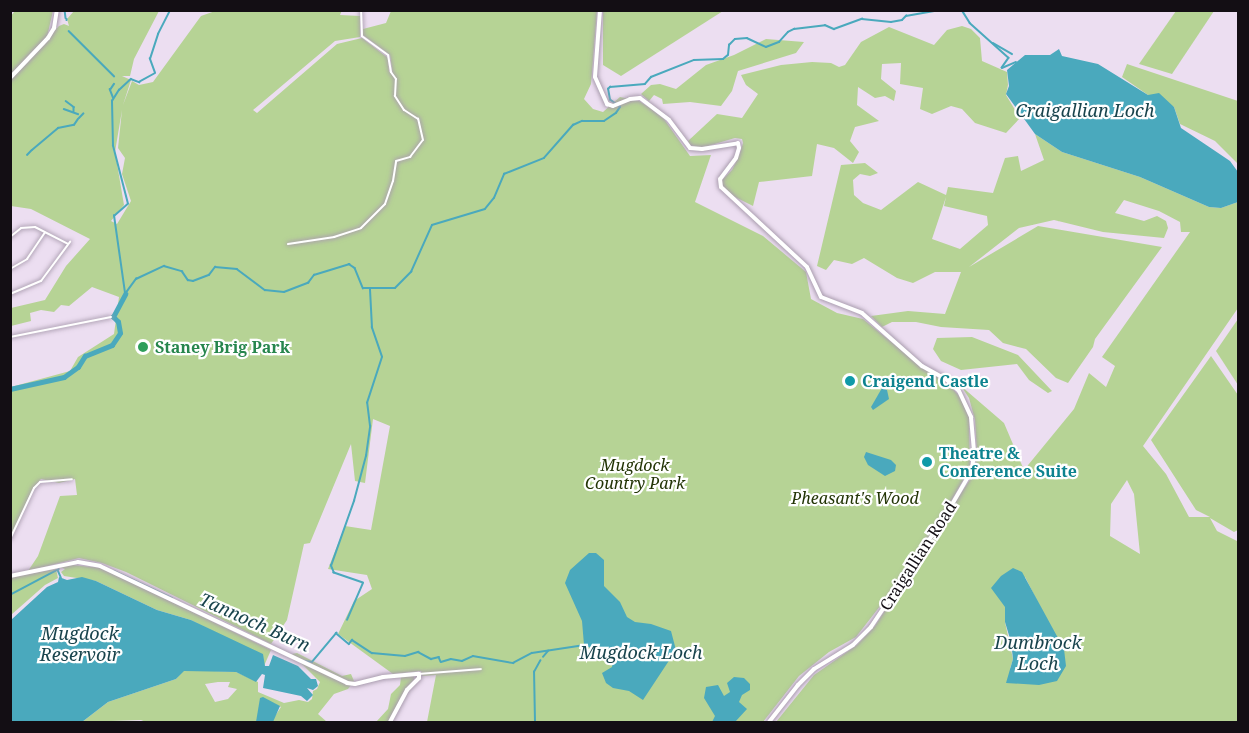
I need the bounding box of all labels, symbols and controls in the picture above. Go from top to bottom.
water label: Craigallian Loch [1015,99,1155,121]
place label: Staney Brig Park [155,337,290,357]
marker: Staney Brig Park [136,340,150,354]
place label: Craigend Castle [862,371,989,391]
marker: Craigend Castle [843,374,857,388]
place label: Theatre & Conference Suite [939,443,1077,481]
park label: Mugdock Country Park [585,455,685,493]
marker: Theatre & Conference Suite [920,455,934,469]
park label: Pheasant's Wood [791,488,919,508]
street label: Craigallian Road [876,498,960,614]
water label: Tannoch Burn [196,588,314,656]
water label: Mugdock Reservoir [40,623,120,666]
water label: Dumbrock Loch [994,632,1082,674]
water label: Mugdock Loch [579,641,703,663]

